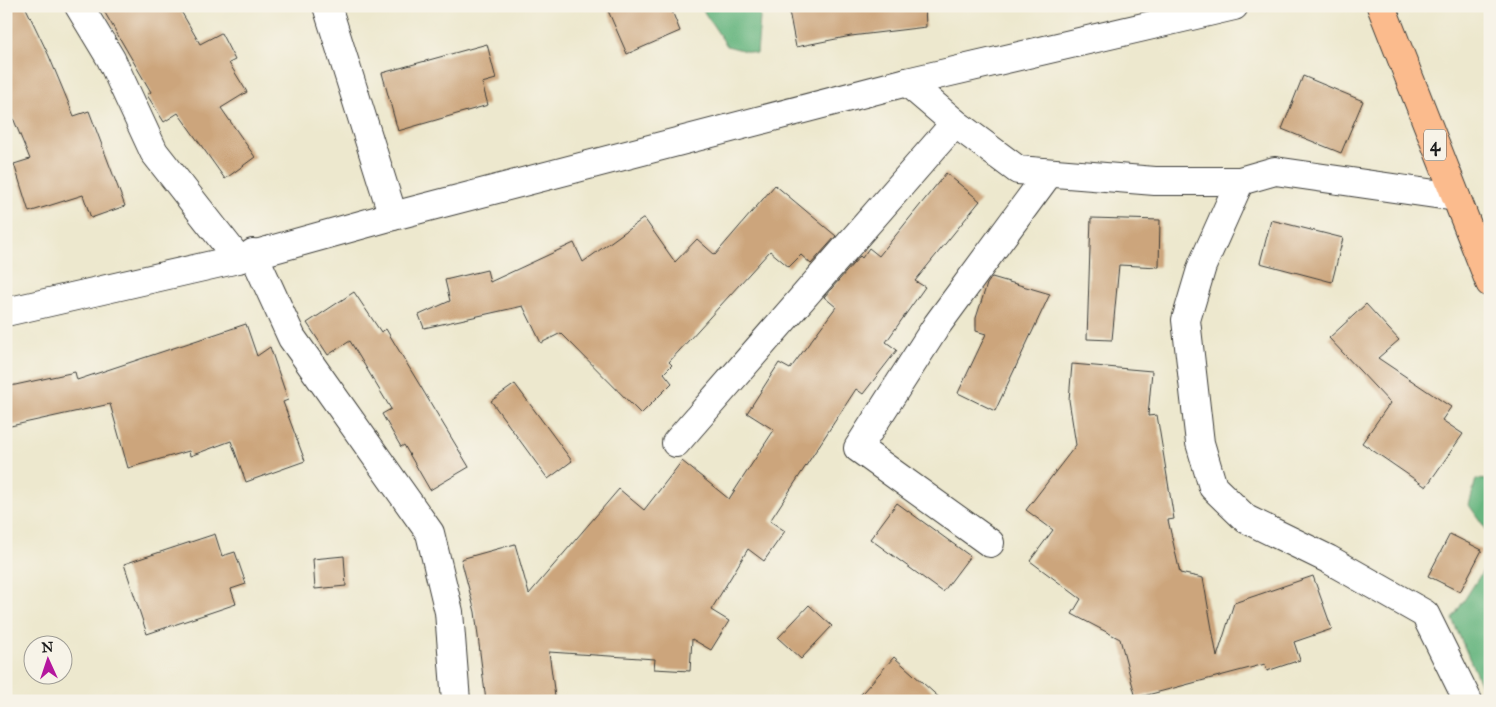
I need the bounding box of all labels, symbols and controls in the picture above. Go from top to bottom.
road number: 4 [1424,130,1446,160]
north arrow [22,634,72,684]
text: N [41,639,54,656]

